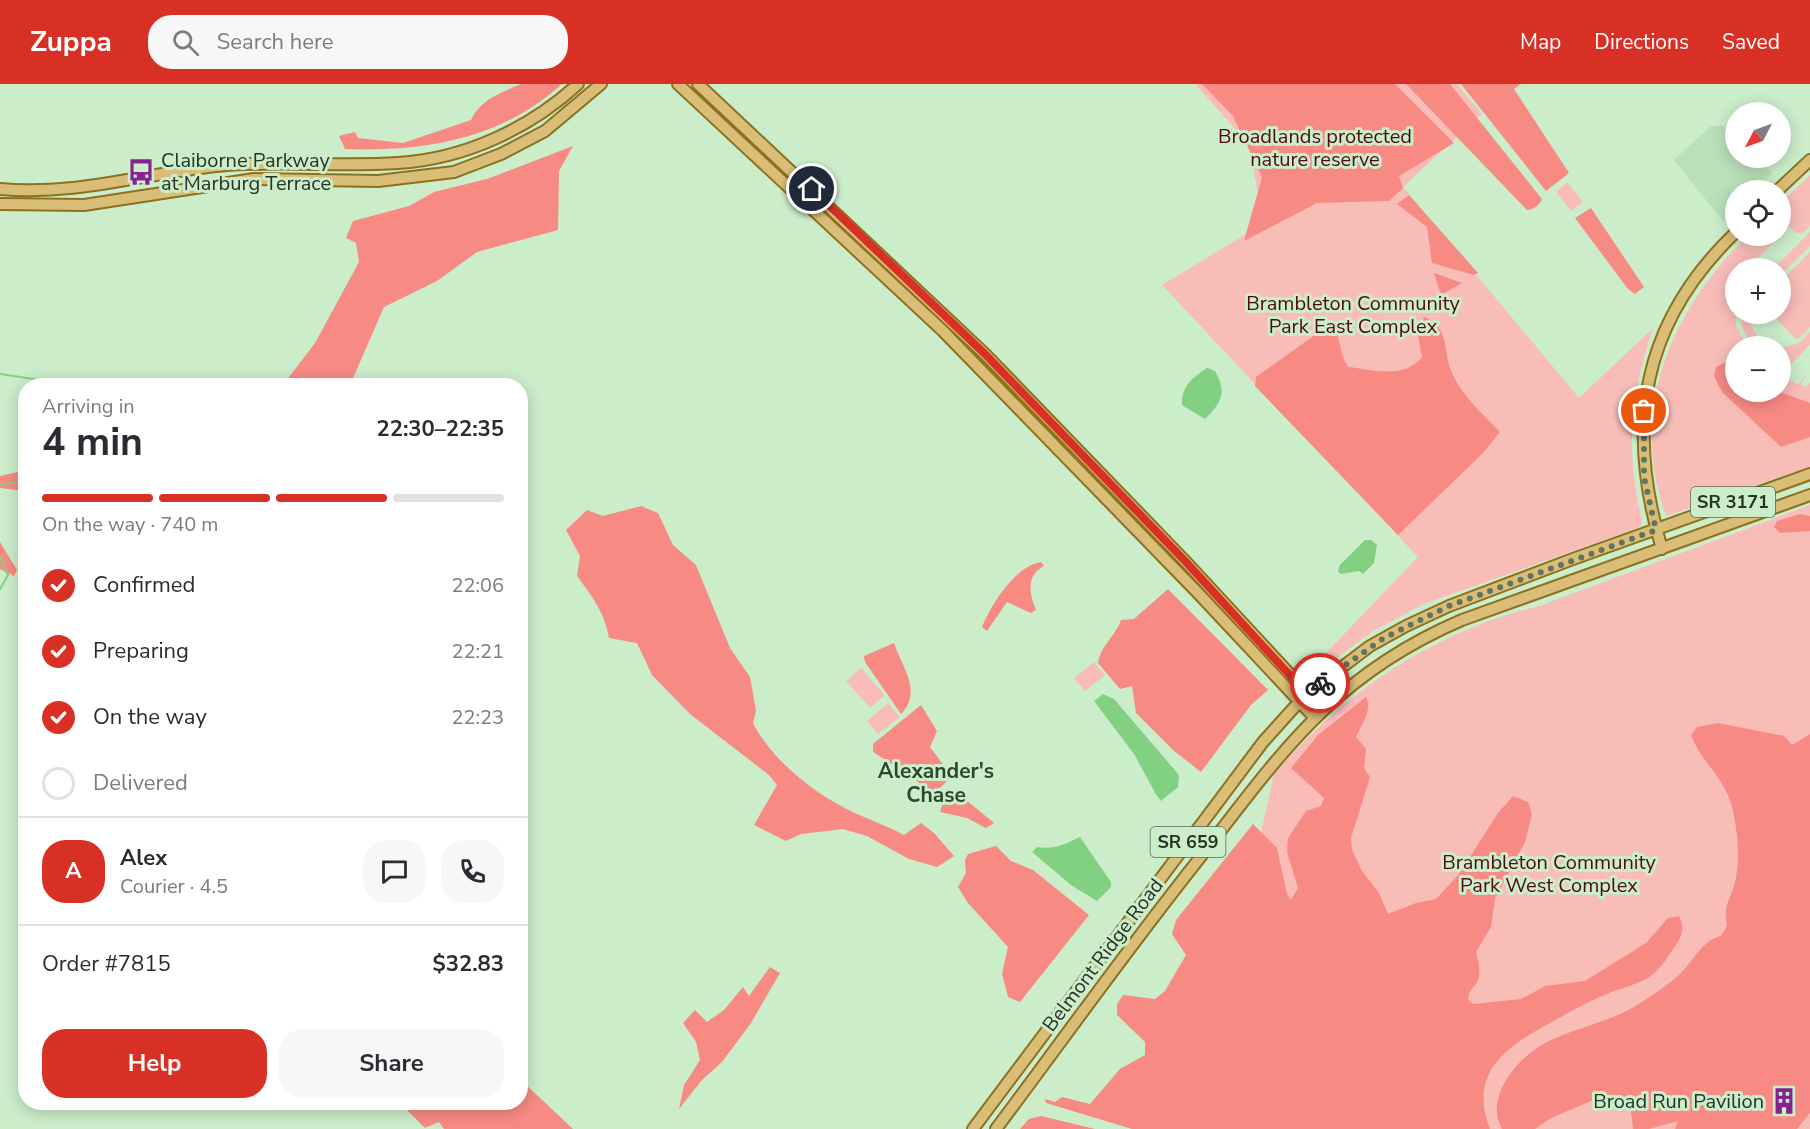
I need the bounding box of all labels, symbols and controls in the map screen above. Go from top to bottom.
search box [148,15,568,69]
text: Zuppa [30,23,112,61]
icon: search [169,26,202,59]
text: Search here [217,27,333,57]
text: Map [1520,28,1561,56]
text: Directions [1594,28,1689,56]
text: Saved [1722,28,1780,56]
north arrow [1725,102,1791,168]
map controls [1725,102,1791,402]
park label: Broadlands protected nature reserve [1218,123,1412,173]
place label: Claiborne Parkway at Marburg Terrace [161,147,331,197]
bus stop icon: Claiborne Parkway at Marburg Terrace [126,157,156,187]
pin [786,163,837,214]
icon: home [795,172,828,205]
button: locate [1725,180,1791,246]
button: + [1725,258,1791,324]
park label: Brambleton Community Park East Complex [1246,290,1461,340]
button: − [1725,336,1791,402]
pin [1618,385,1669,436]
text: Arriving in [42,393,135,420]
icon: bag [1627,394,1660,427]
text: 22:30–22:35 [376,414,504,444]
text: 4 min [42,416,143,469]
road number: SR 3171 [1691,487,1775,517]
text: On the way · 740 m [42,511,218,538]
icon: check [42,569,75,602]
text: Confirmed [93,570,195,600]
text: 22:06 [451,572,504,599]
icon: check [42,635,75,668]
text: Preparing [93,636,189,666]
text: 22:21 [451,638,504,665]
courier [1290,653,1350,713]
icon: bike [1304,667,1337,700]
icon: check [42,701,75,734]
text: On the way [93,702,207,732]
text: 22:23 [451,704,504,731]
district label: Alexander's Chase [878,757,994,809]
text: Delivered [93,768,188,798]
road number: SR 659 [1150,827,1226,857]
button: chat [363,840,426,903]
button: phone [441,840,504,903]
text: Alex [120,843,167,873]
park label: Brambleton Community Park West Complex [1442,849,1657,899]
text: A [65,856,82,886]
text: Courier · 4.5 [120,873,228,900]
street label: Belmont Ridge Road [1036,873,1170,1037]
text: Order #7815 [42,949,171,979]
text: $32.83 [433,949,504,979]
button: Help [42,1029,267,1098]
button: Share [279,1029,504,1098]
building icon: Broad Run Pavilion [1769,1086,1799,1116]
place label: Broad Run Pavilion [1593,1088,1764,1115]

